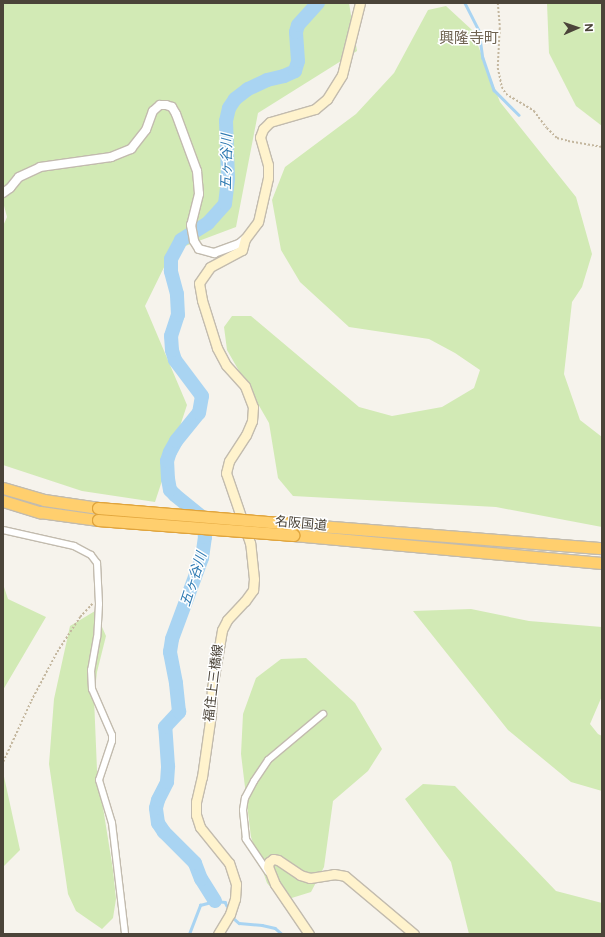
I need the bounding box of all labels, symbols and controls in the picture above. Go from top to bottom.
north arrow [557,8,597,48]
text: N [583,23,595,32]
district label: 興隆寺町 [439,29,499,47]
water label: 五ヶ谷川 [217,134,235,190]
street label: 名阪国道 [274,514,328,534]
water label: 五ヶ谷川 [176,550,210,608]
street label: 福住上三橋線 [202,643,226,723]

